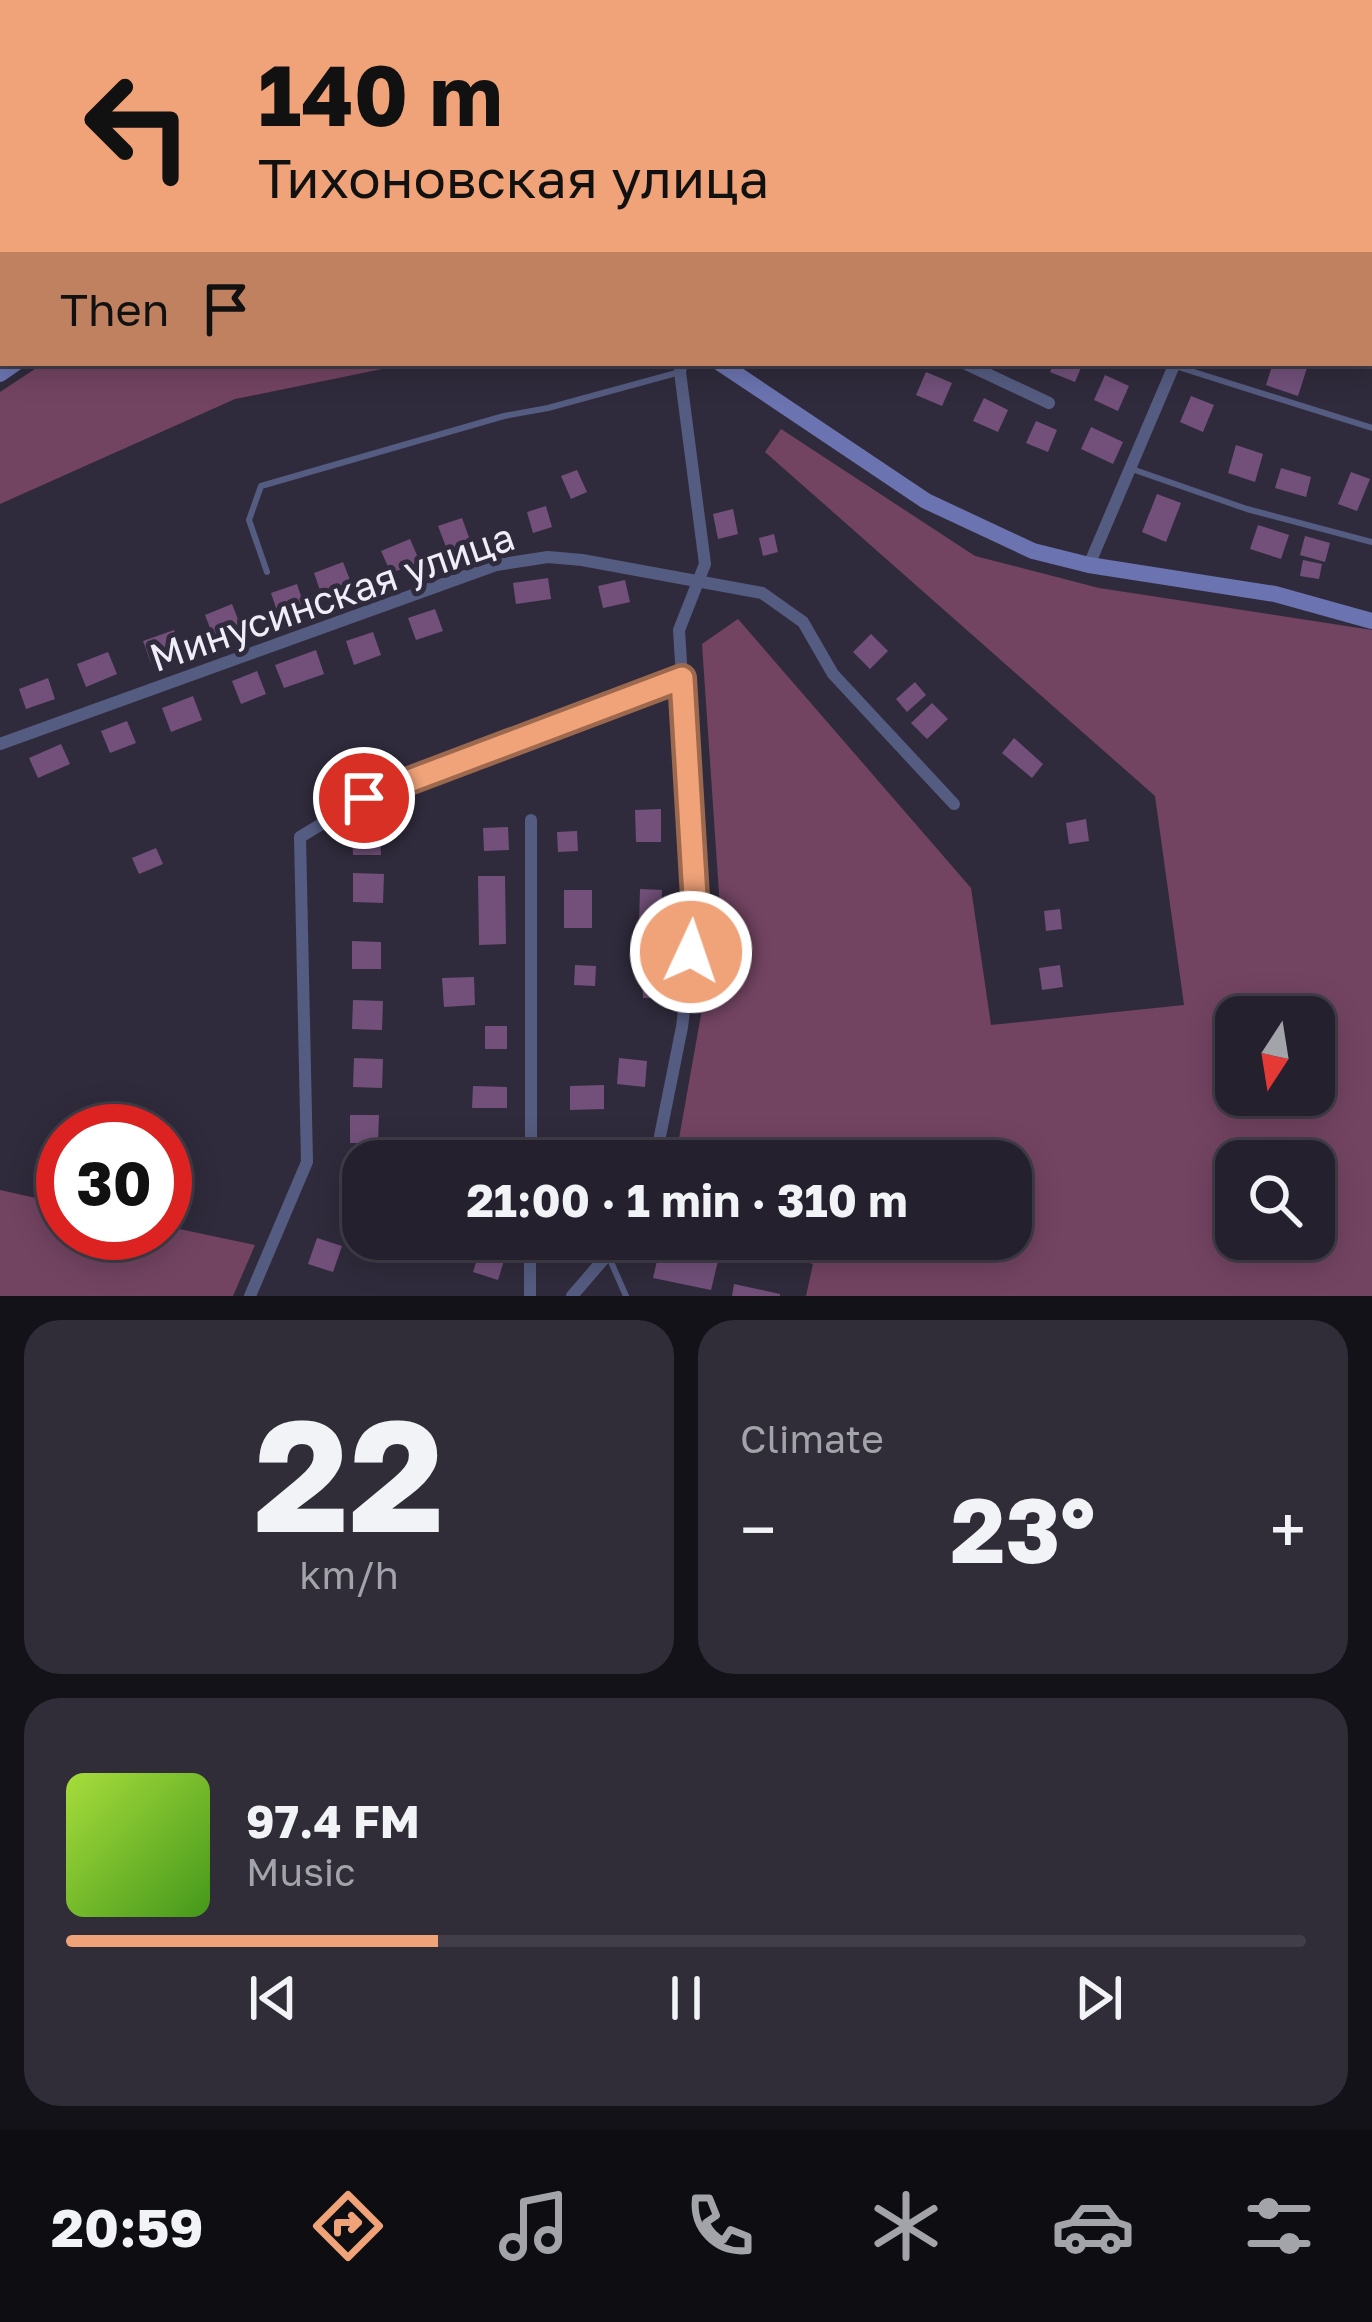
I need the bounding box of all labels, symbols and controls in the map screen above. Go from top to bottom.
text: 140 m [258,44,503,144]
icon: left [60,48,216,204]
text: Тихоновская улица [258,145,769,210]
icon: arrive [193,276,259,342]
text: Then [60,282,169,336]
street label: Минусинская улица [143,512,520,681]
pin [313,747,415,849]
icon: arrive [331,765,397,831]
position arrow [628,889,754,1015]
north arrow [1215,996,1335,1116]
map controls [1215,996,1335,1260]
speed limit sign: 30 [36,1104,192,1260]
button: search [1215,1140,1335,1260]
text: 21:00 · 1 min · 310 m [466,1173,908,1227]
text: 22 [254,1379,444,1566]
text: Climate [740,1415,884,1462]
text: 23° [951,1475,1095,1583]
text: − [740,1489,776,1569]
text: + [1270,1489,1306,1569]
text: km/h [299,1551,399,1598]
text: 97.4 FM [246,1794,420,1848]
text: Music [246,1848,356,1895]
icon: previous [240,1965,306,2031]
icon: pause [653,1965,719,2031]
icon: next [1066,1965,1132,2031]
icon: directions [306,2184,390,2268]
icon: music [492,2184,576,2268]
icon: phone [678,2184,762,2268]
icon: climate [864,2184,948,2268]
icon: car [1051,2184,1135,2268]
icon: filters [1237,2184,1321,2268]
text: 20:59 [51,2194,204,2259]

